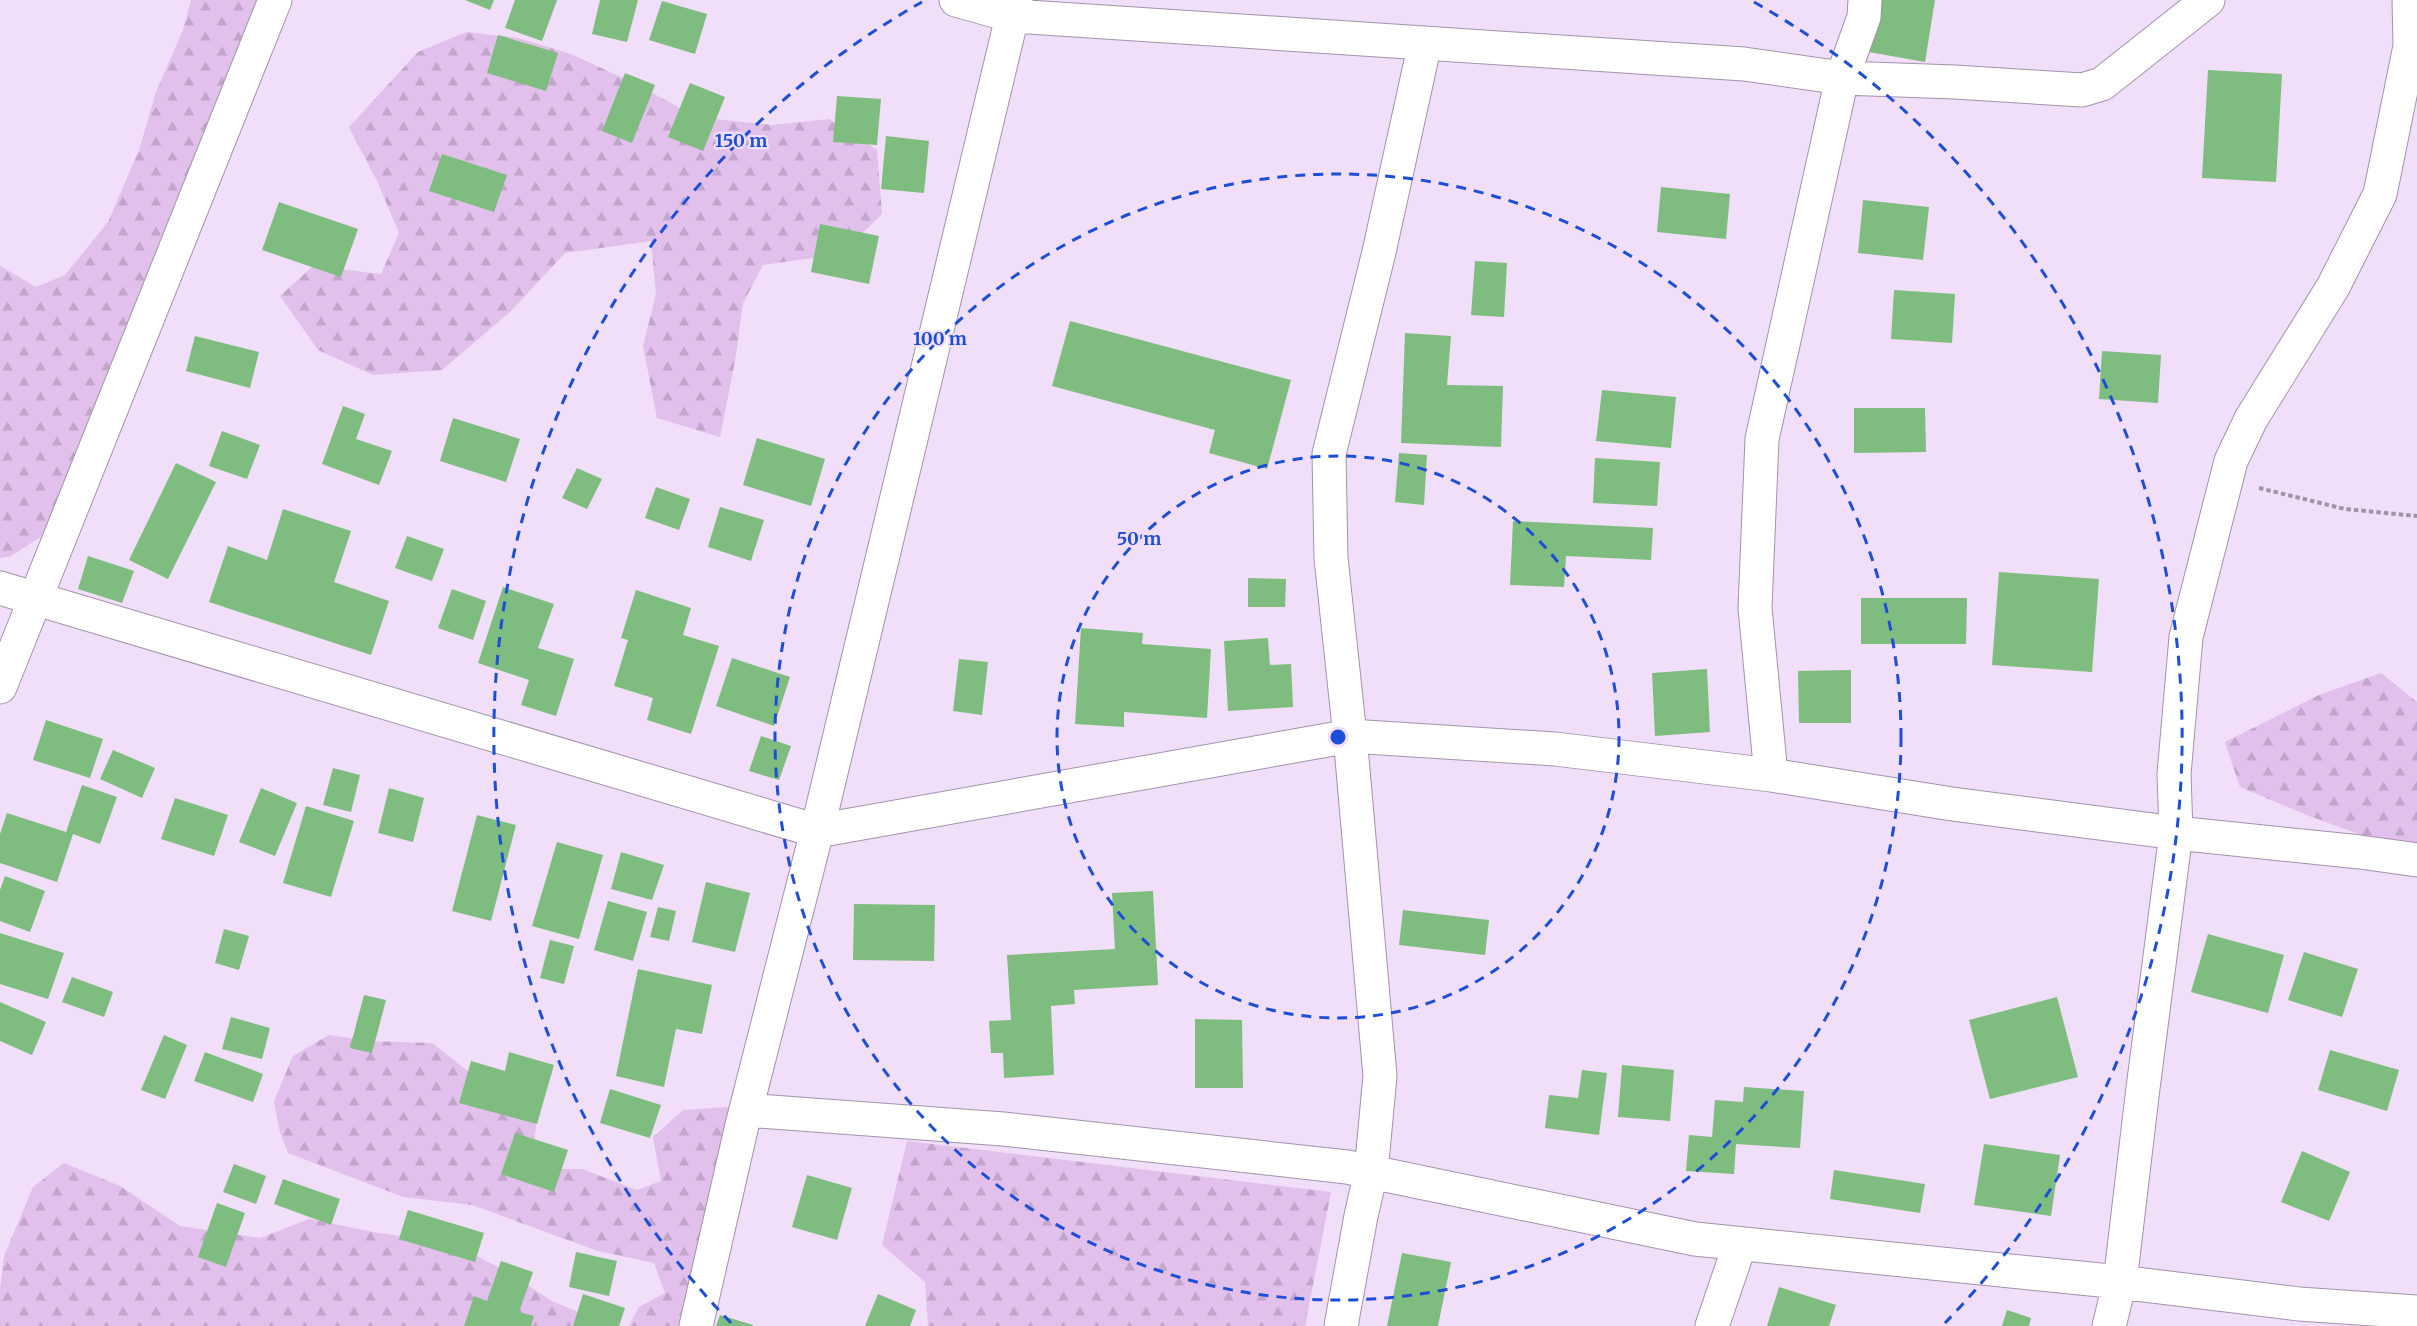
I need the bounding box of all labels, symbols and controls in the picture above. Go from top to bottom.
text: 150 m [715,129,767,152]
text: 100 m [913,327,967,350]
text: 50 m [1117,527,1161,550]
centre of rings [1328,727,1348,747]

